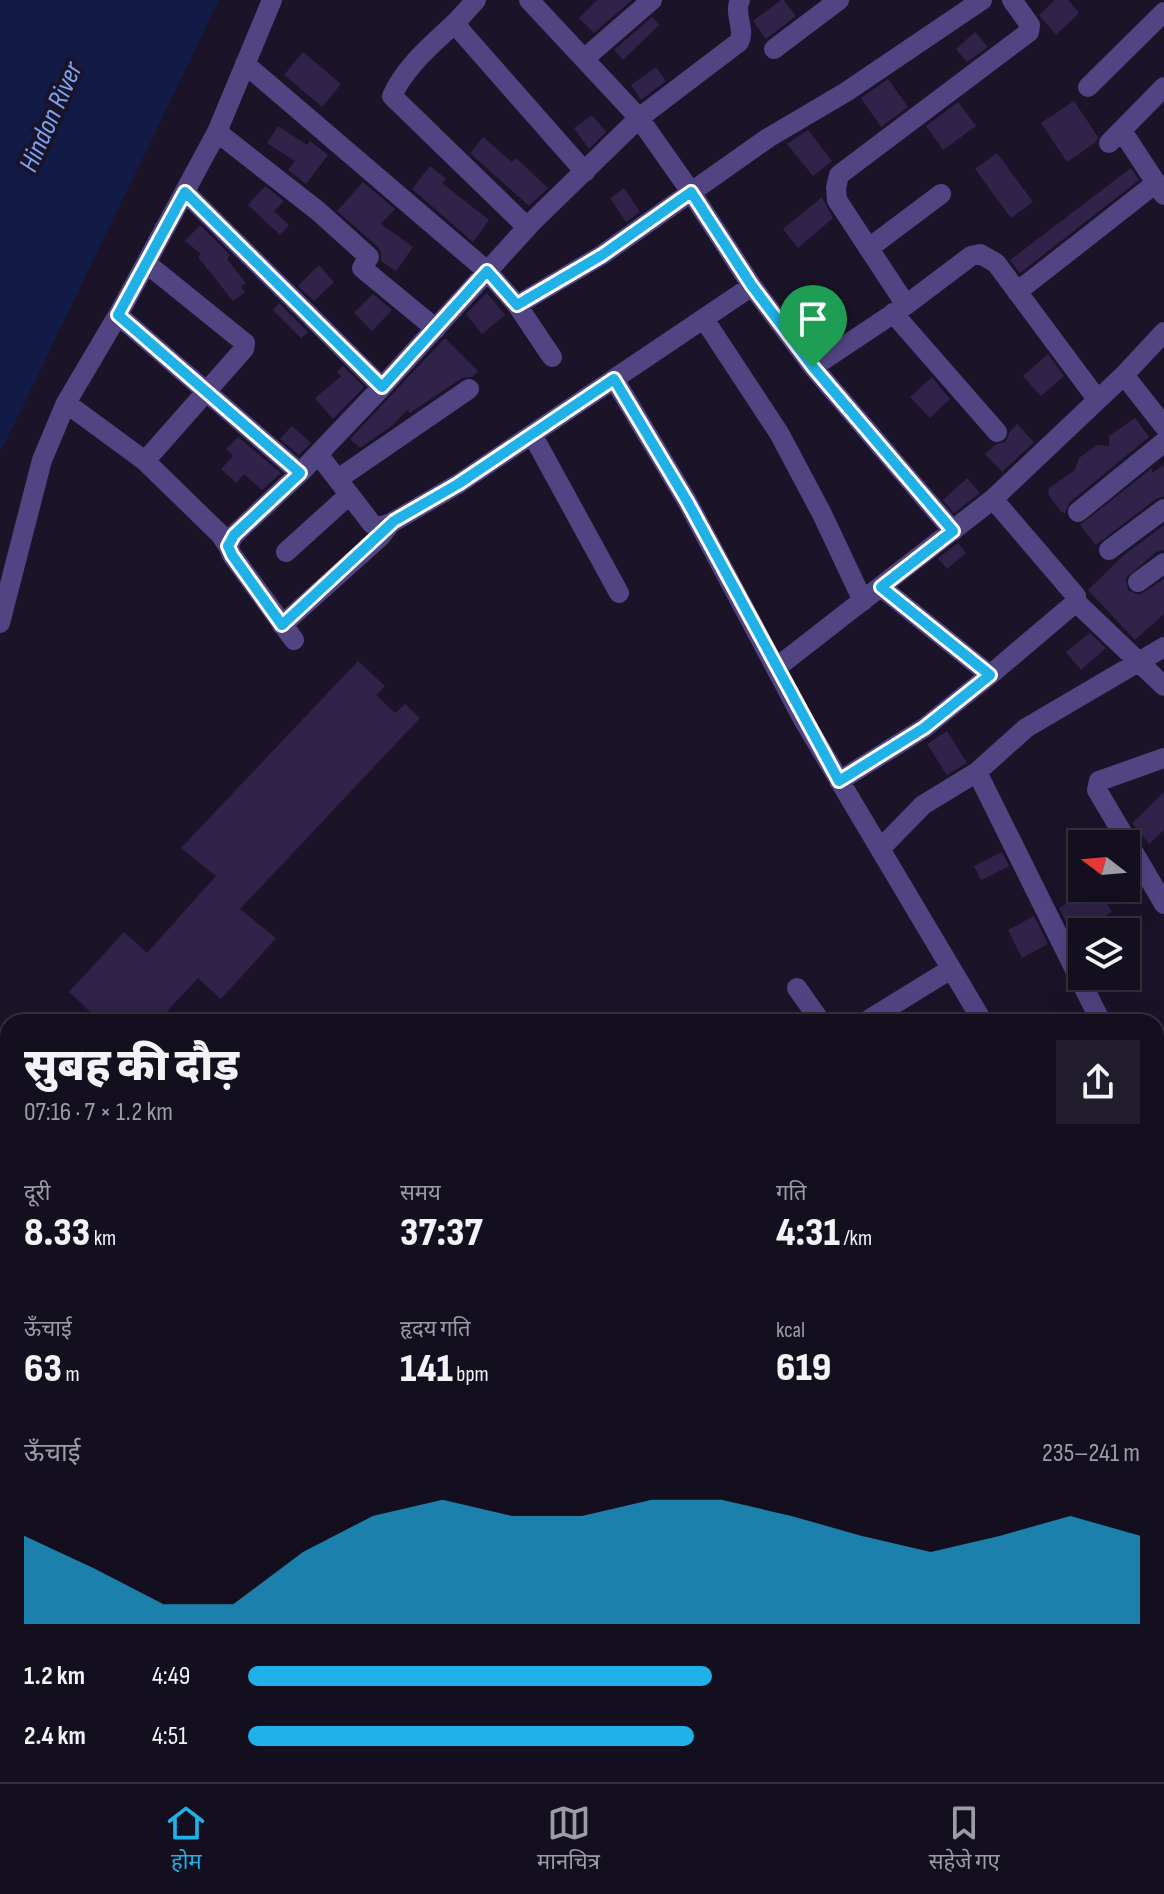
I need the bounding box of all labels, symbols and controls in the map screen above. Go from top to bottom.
water label: Hindon River [12,56,90,177]
pin [779,285,847,367]
icon: arrive [791,297,835,341]
north arrow [1068,830,1140,902]
map controls [1068,830,1140,990]
button: layers [1068,918,1140,990]
text: सुबह की दौड़ [24,1040,239,1093]
button: share [1056,1040,1140,1124]
text: 07:16 · 7 × 1.2 km [24,1097,173,1128]
text: दूरी [24,1180,50,1207]
text: समय [400,1180,441,1207]
text: गति [776,1180,807,1207]
text: 8.33 [24,1209,90,1257]
text: 37:37 [400,1209,482,1257]
text: 4:31 [776,1209,840,1257]
text: km [90,1225,116,1252]
text: /km [840,1225,872,1252]
text: ऊँचाई [24,1316,72,1343]
text: हृदय गति [400,1316,471,1343]
text: kcal [776,1317,805,1344]
text: 619 [776,1344,831,1392]
text: 63 [24,1345,62,1393]
text: 141 [400,1345,453,1393]
text: m [62,1361,80,1388]
text: bpm [453,1361,489,1388]
text: ऊँचाई [24,1438,80,1469]
text: 235–241 m [1042,1438,1140,1469]
text: 1.2 km [24,1661,85,1692]
text: 4:49 [152,1661,190,1692]
text: 2.4 km [24,1721,86,1752]
text: 4:51 [152,1721,187,1752]
tab: होम [164,1801,208,1878]
tab: मानचित्र [537,1801,600,1878]
tab: सहेजे गए [929,1801,1000,1878]

